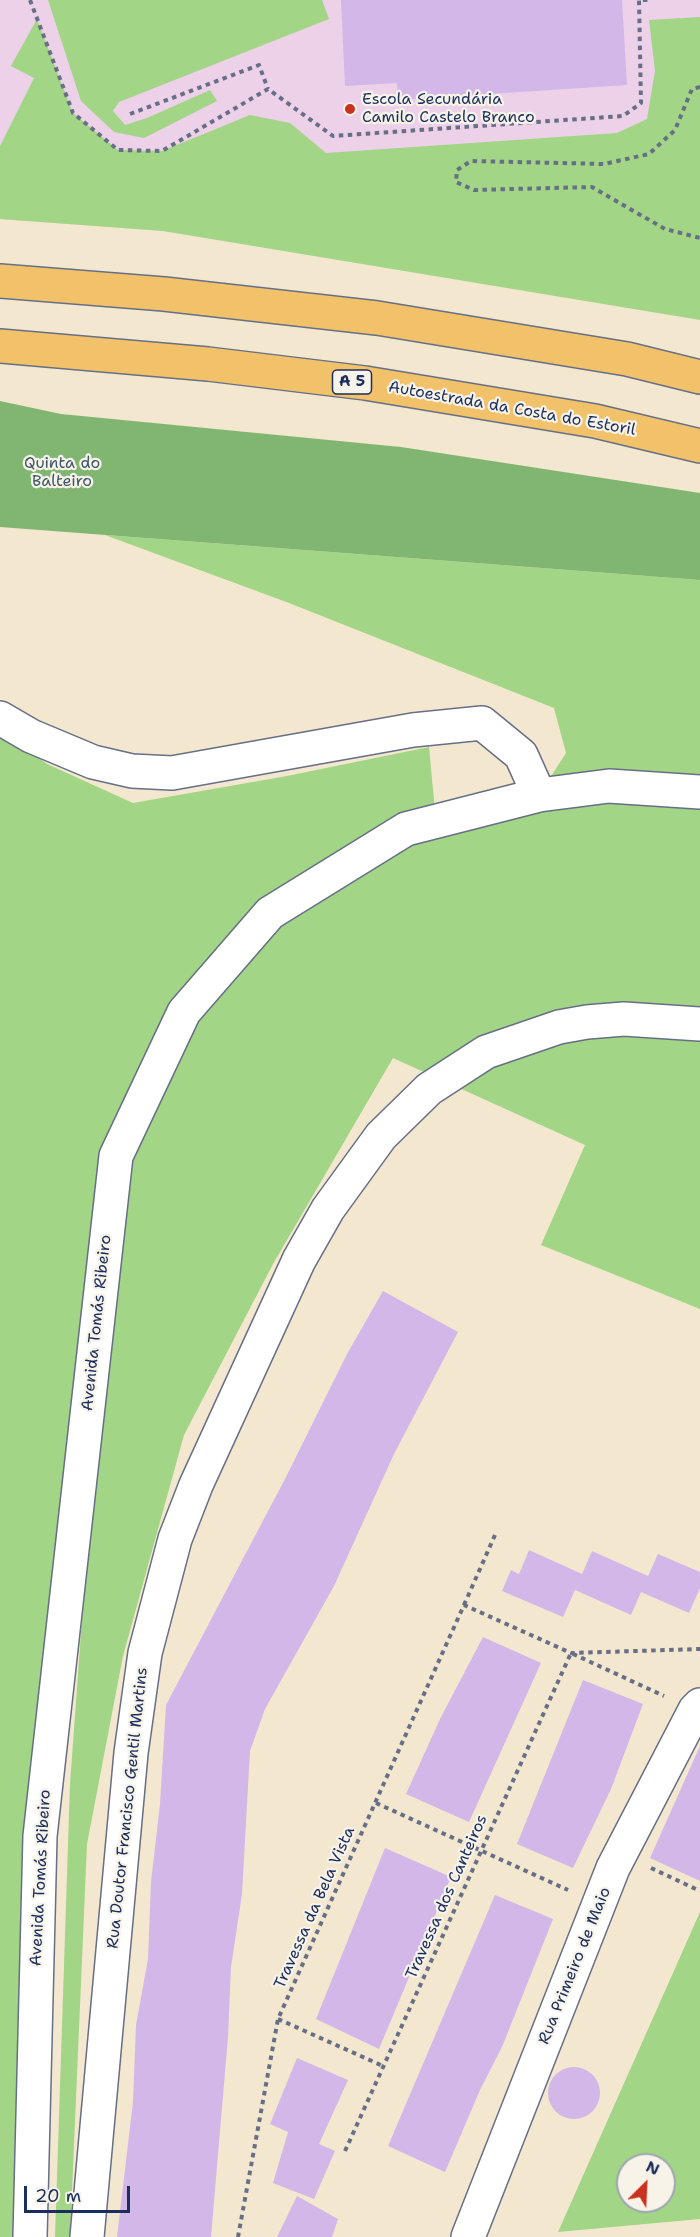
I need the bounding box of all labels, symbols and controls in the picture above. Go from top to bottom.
place label: Escola Secundária Camilo Castelo Branco [362,90,535,128]
marker: Escola Secundária Camilo Castelo Branco [343,102,357,116]
road number: A 5 [332,370,372,394]
street label: Autoestrada da Costa do Estoril [387,378,637,440]
park label: Quinta do Balteiro [24,454,100,492]
street label: Avenida Tomás Ribeiro [78,1234,116,1412]
street label: Rua Doutor Francisco Gentil Martins [104,1666,152,1950]
street label: Avenida Tomás Ribeiro [27,1789,55,1967]
street label: Travessa dos Canteiros [402,1812,492,1982]
street label: Travessa da Bela Vista [271,1824,359,1992]
street label: Rua Primeiro de Maio [535,1885,615,2047]
north arrow [616,2153,676,2213]
text: N [643,2156,663,2180]
scale bar [27,2174,134,2212]
text: 20 m [35,2184,81,2208]

